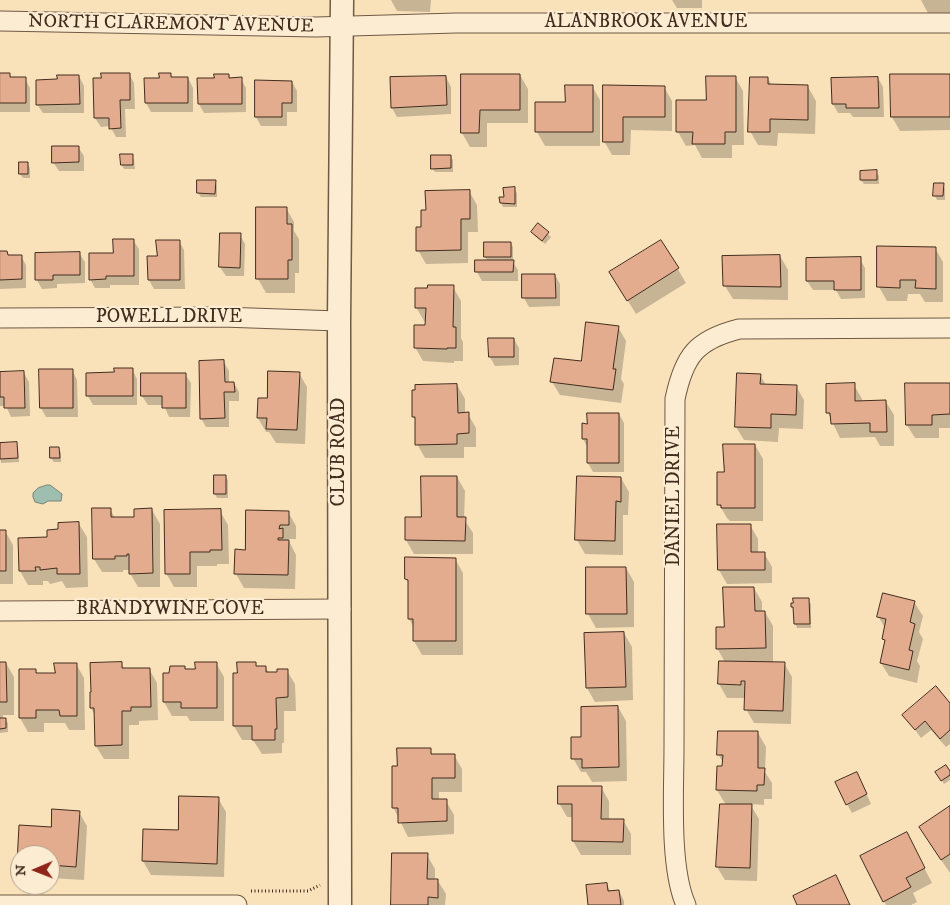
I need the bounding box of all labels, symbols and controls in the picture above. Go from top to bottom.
street label: NORTH CLAREMONT AVENUE [28,11,314,39]
street label: ALANBROOK AVENUE [544,12,748,34]
street label: POWELL DRIVE [96,307,242,329]
street label: CLUB ROAD [329,398,351,506]
street label: DANIEL DRIVE [664,426,686,566]
street label: BRANDYWINE COVE [76,599,264,621]
north arrow [10,845,60,895]
text: N [12,864,30,876]

